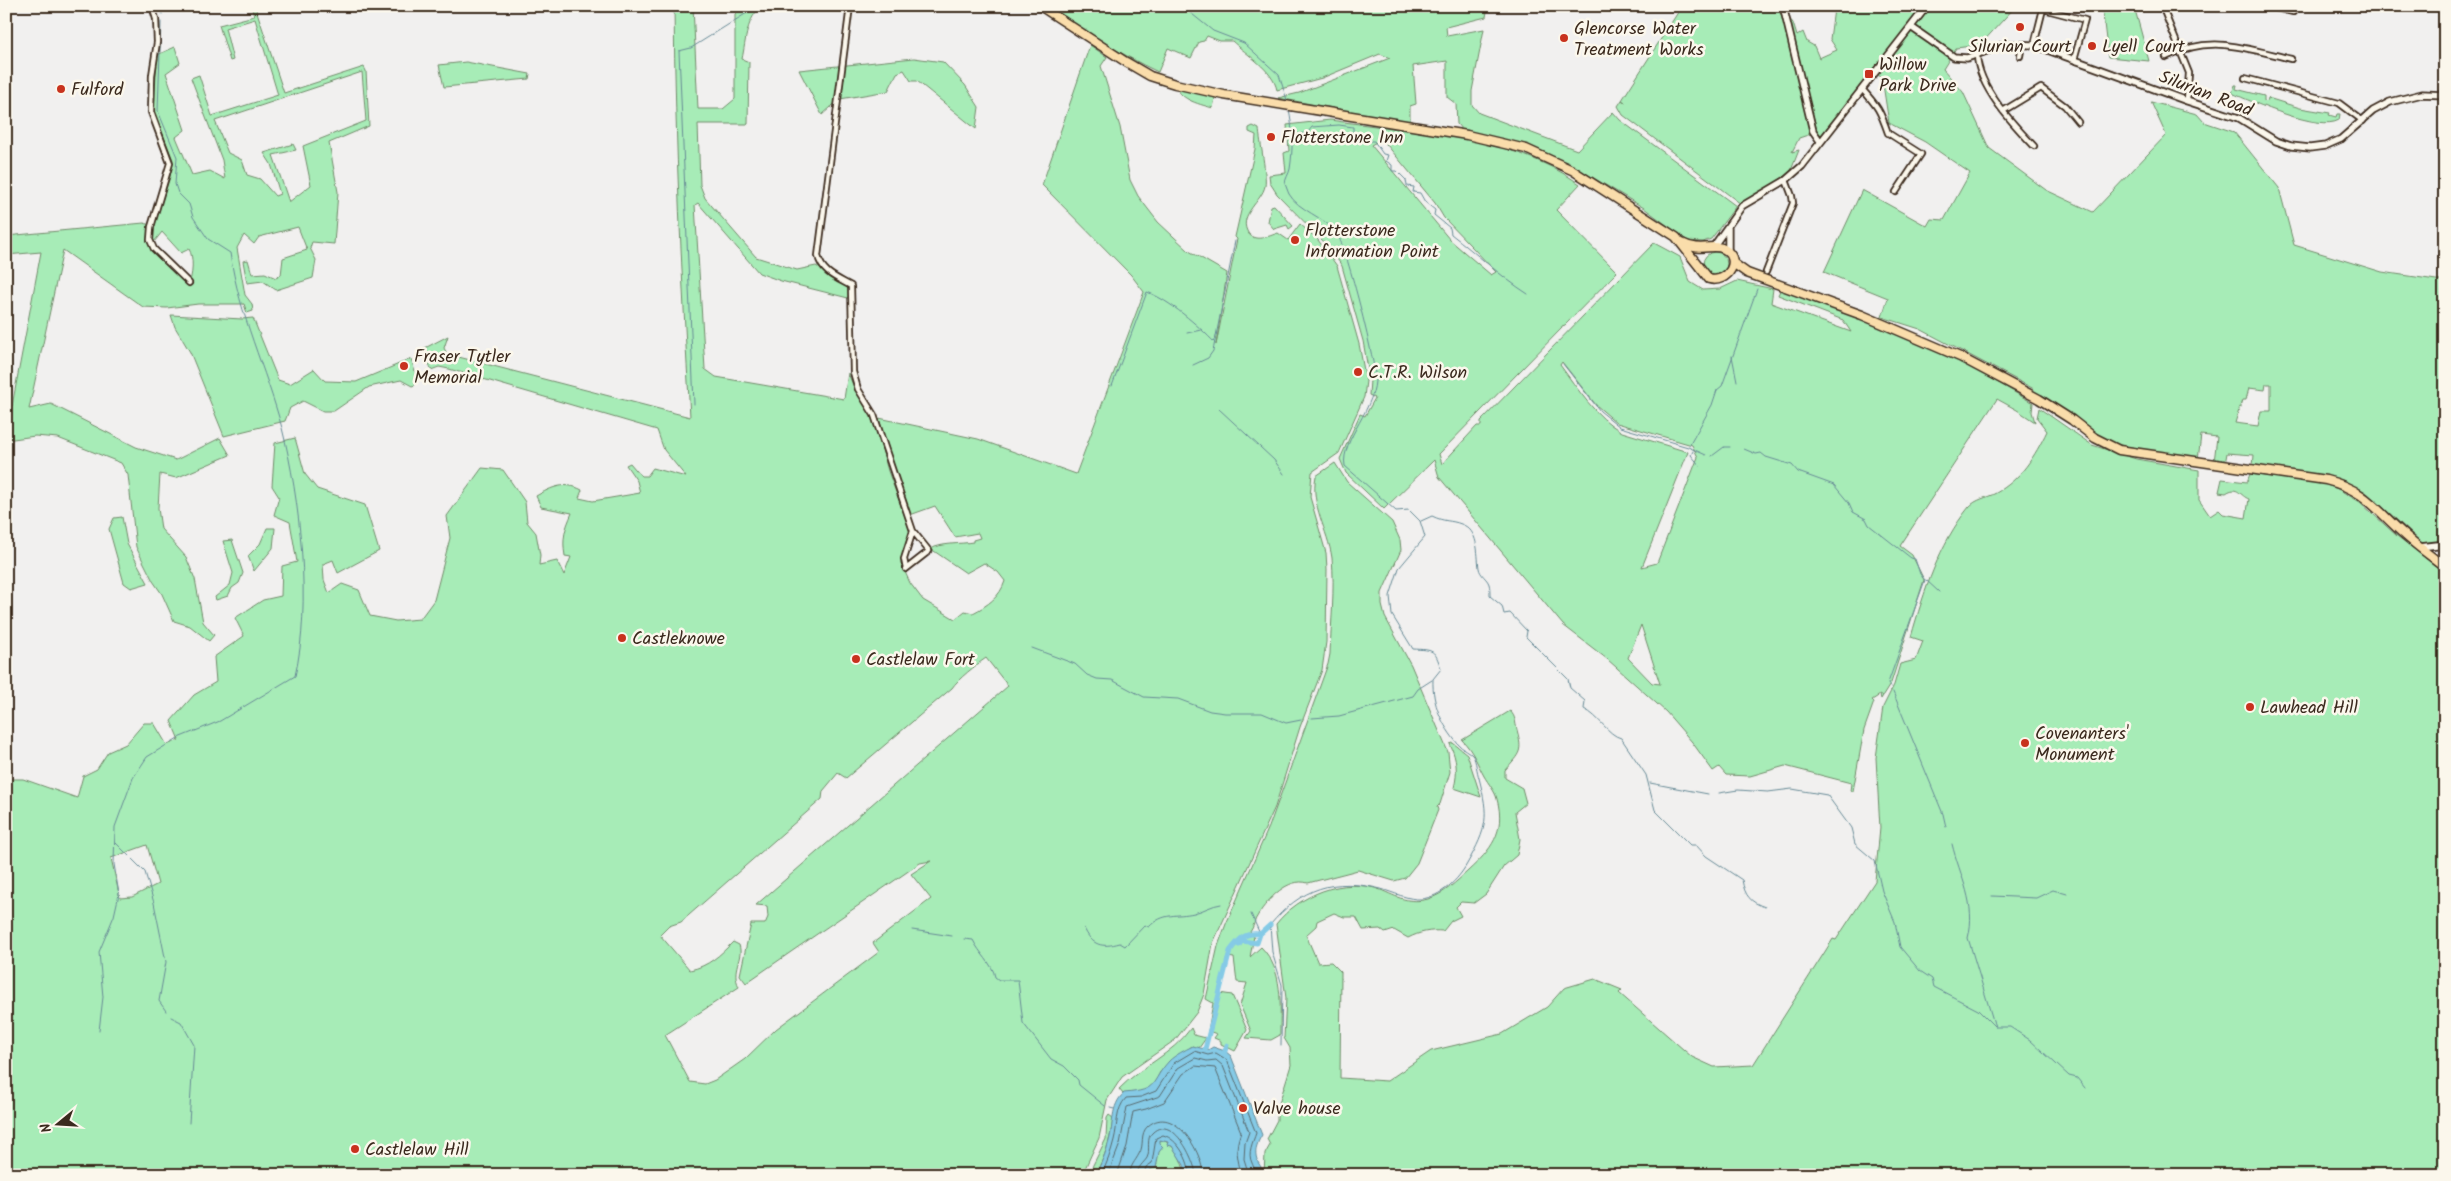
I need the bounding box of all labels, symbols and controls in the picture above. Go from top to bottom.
place label: Glencorse Water Treatment Works [1574,15,1704,65]
marker: Silurian Court [2014,21,2026,33]
marker: Glencorse Water Treatment Works [1558,32,1570,44]
place label: Silurian Court [1969,33,2072,62]
place label: Lyell Court [2102,33,2186,62]
marker: Lyell Court [2086,40,2098,52]
place label: Willow Park Drive [1879,51,1956,101]
street label: Silurian Road [2154,63,2258,126]
marker: Willow Park Drive [1863,68,1875,80]
place label: Fulford [71,76,124,105]
marker: Fulford [55,83,67,95]
place label: Flotterstone Inn [1281,124,1403,153]
marker: Flotterstone Inn [1265,131,1277,143]
place label: Flotterstone Information Point [1305,217,1440,267]
marker: Flotterstone Information Point [1289,234,1301,246]
place label: Fraser Tytler Memorial [414,343,511,393]
place label: C.T.R. Wilson [1368,359,1467,388]
marker: Fraser Tytler Memorial [398,360,410,372]
marker: C.T.R. Wilson [1352,366,1364,378]
place label: Castleknowe [632,625,725,654]
marker: Castleknowe [616,632,628,644]
place label: Castlelaw Fort [866,646,976,675]
marker: Castlelaw Fort [850,653,862,665]
place label: Lawhead Hill [2260,694,2359,723]
marker: Lawhead Hill [2244,701,2256,713]
place label: Covenanters' Monument [2035,720,2129,770]
marker: Covenanters' Monument [2019,737,2031,749]
place label: Valve house [1253,1095,1341,1124]
north arrow [32,1098,82,1148]
marker: Valve house [1237,1102,1249,1114]
text: N [35,1120,58,1135]
place label: Castlelaw Hill [365,1136,469,1165]
marker: Castlelaw Hill [349,1143,361,1155]

